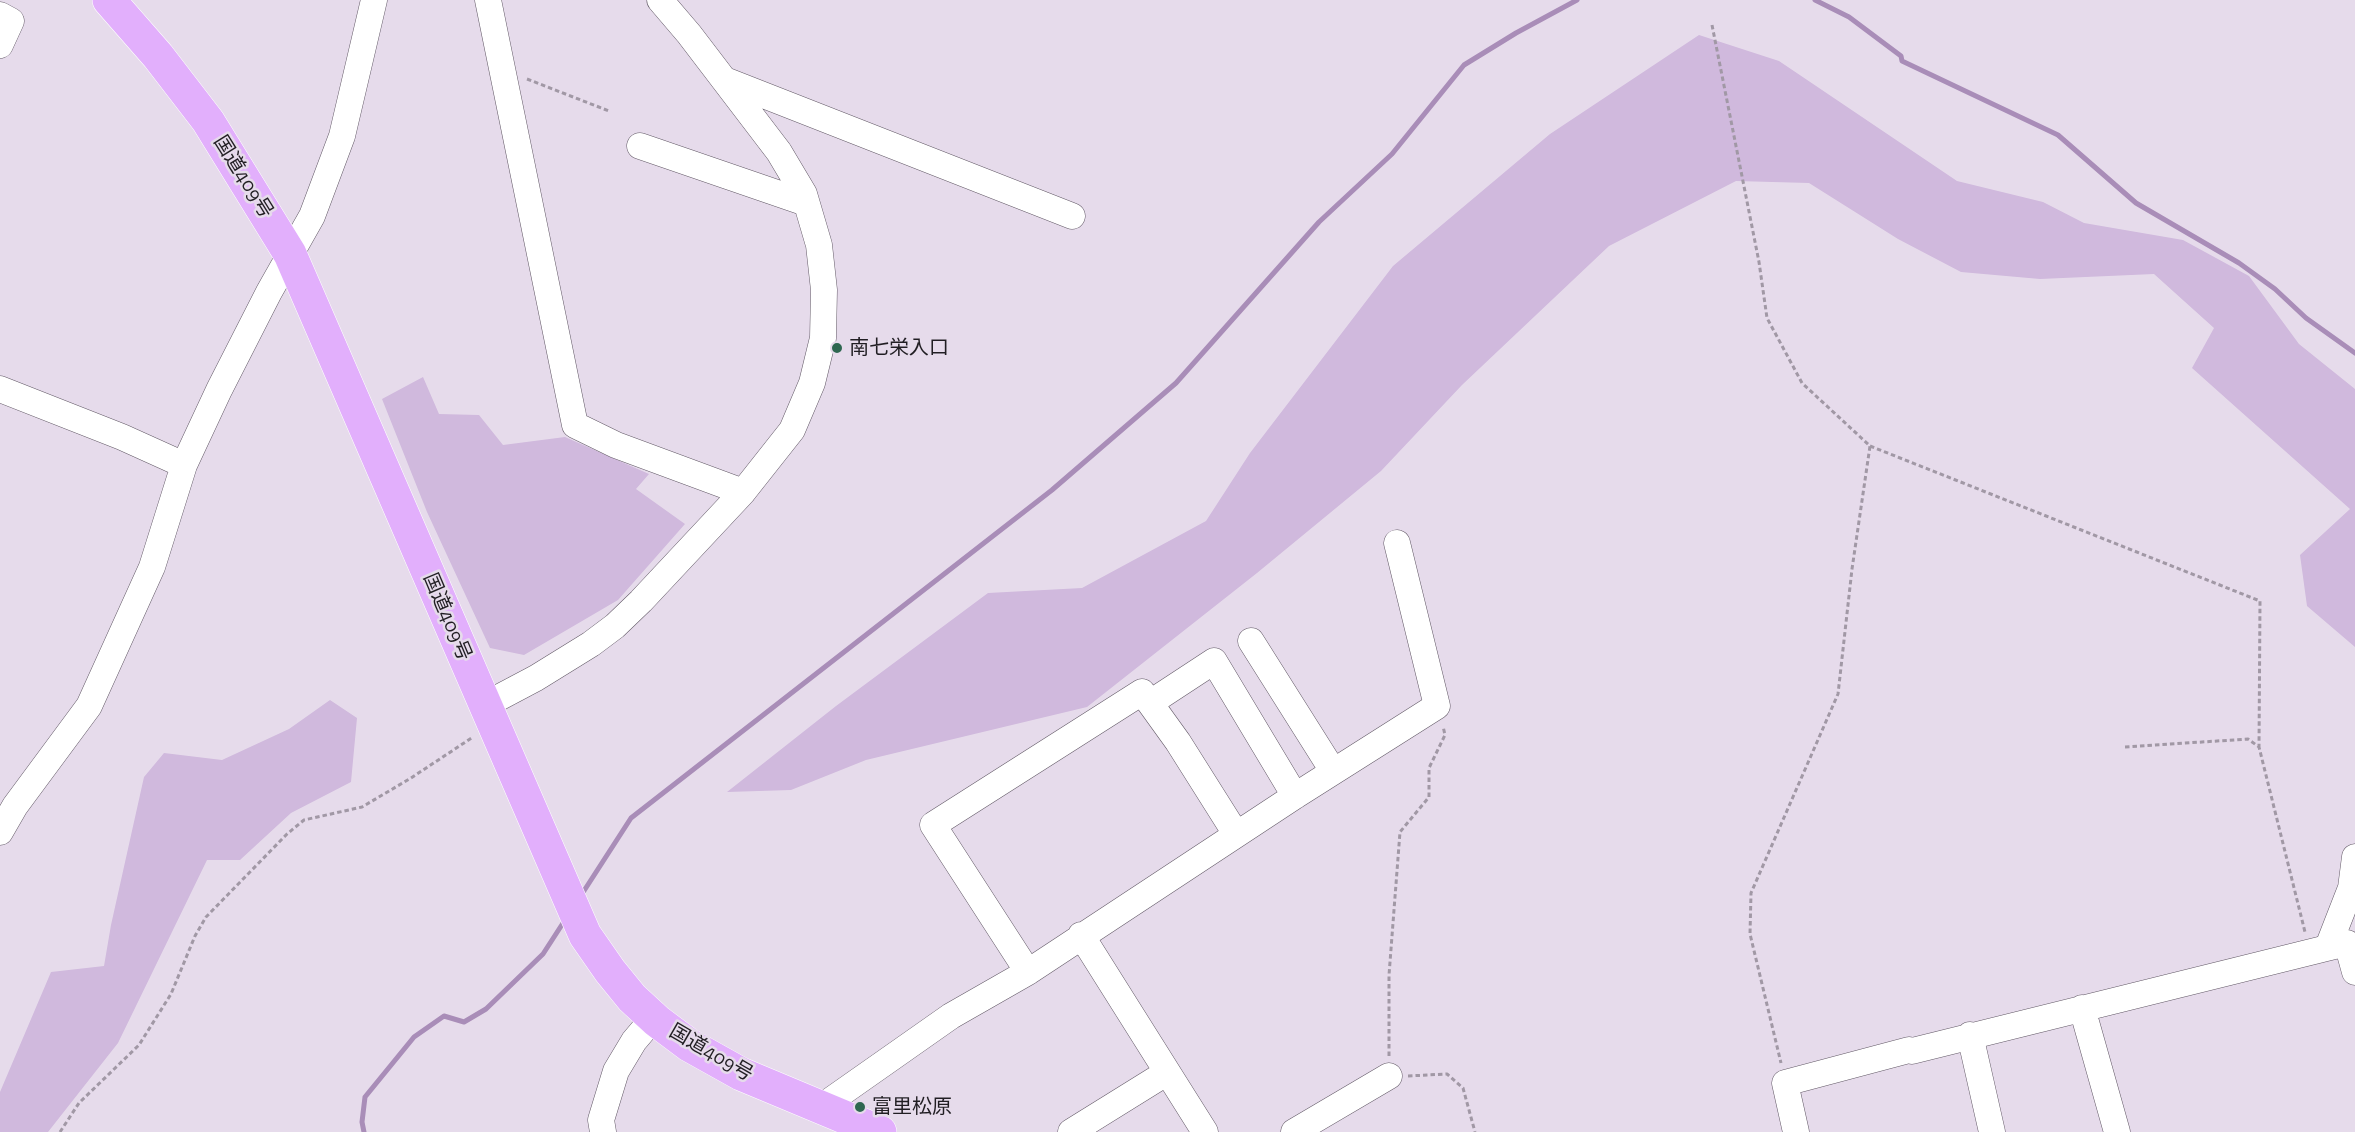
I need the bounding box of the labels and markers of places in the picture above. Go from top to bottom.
place label: 南七栄入口 [849,336,949,360]
marker: 南七栄入口 [830,341,844,355]
place label: 富里松原 [872,1095,952,1119]
marker: 富里松原 [853,1100,867,1114]

